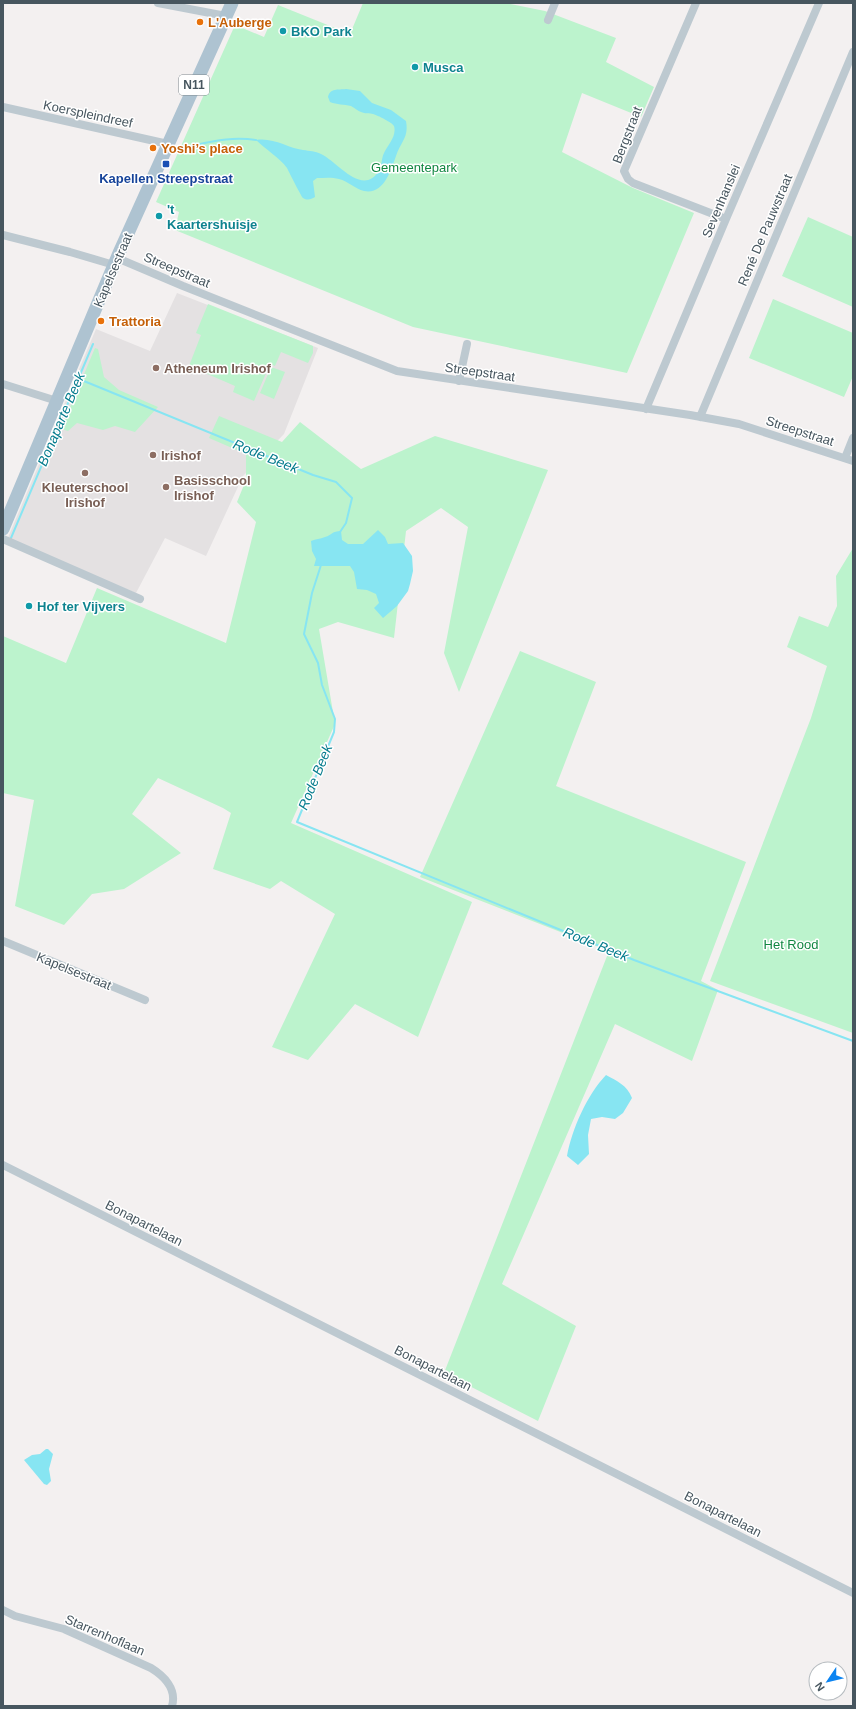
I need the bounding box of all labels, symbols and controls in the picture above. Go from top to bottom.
place label: L'Auberge [208,15,272,30]
marker: L'Auberge [195,17,205,27]
place label: BKO Park [291,24,352,39]
marker: BKO Park [278,26,288,36]
place label: Musca [423,60,464,75]
marker: Musca [410,62,420,72]
road number: N11 [179,75,209,95]
street label: Koerspleindreef [42,97,134,131]
street label: Bergstraat [609,104,645,166]
place label: Yoshi’s place [161,141,243,156]
marker: Yoshi’s place [148,143,158,153]
marker: Kapellen Streepstraat [161,159,171,169]
park label: Gemeentepark [371,160,457,175]
street label: Sevenhanslei [699,162,743,240]
place label: Kapellen Streepstraat [99,171,233,186]
street label: René De Pauwstraat [735,172,795,288]
place label: 't Kaartershuisje [167,202,257,232]
marker: 't Kaartershuisje [154,211,164,221]
street label: Kapelsestraat [91,230,136,310]
street label: Streepstraat [141,249,213,291]
place label: Trattoria [109,314,162,329]
marker: Trattoria [96,316,106,326]
street label: Streepstraat [444,360,516,384]
place label: Atheneum Irishof [164,361,272,376]
marker: Atheneum Irishof [151,363,161,373]
water label: Bonaparte Beek [34,369,88,468]
street label: Streepstraat [764,413,836,449]
water label: Rode Beek [231,436,302,477]
place label: Irishof [161,448,201,463]
marker: Irishof [148,450,158,460]
marker: Kleuterschool Irishof [80,468,90,478]
place label: Basisschool Irishof [174,473,251,503]
place label: Kleuterschool Irishof [42,480,128,510]
marker: Basisschool Irishof [161,482,171,492]
place label: Hof ter Vijvers [37,599,125,614]
marker: Hof ter Vijvers [24,601,34,611]
water label: Rode Beek [295,741,336,812]
water label: Rode Beek [561,924,632,965]
park label: Het Rood [764,937,818,952]
street label: Kapelsestraat [34,949,114,993]
street label: Bonapartelaan [103,1197,185,1249]
street label: Bonapartelaan [392,1342,474,1394]
street label: Bonapartelaan [682,1488,764,1540]
street label: Starrenhoflaan [63,1611,147,1659]
north arrow [808,1661,848,1701]
text: N [813,1680,827,1693]

